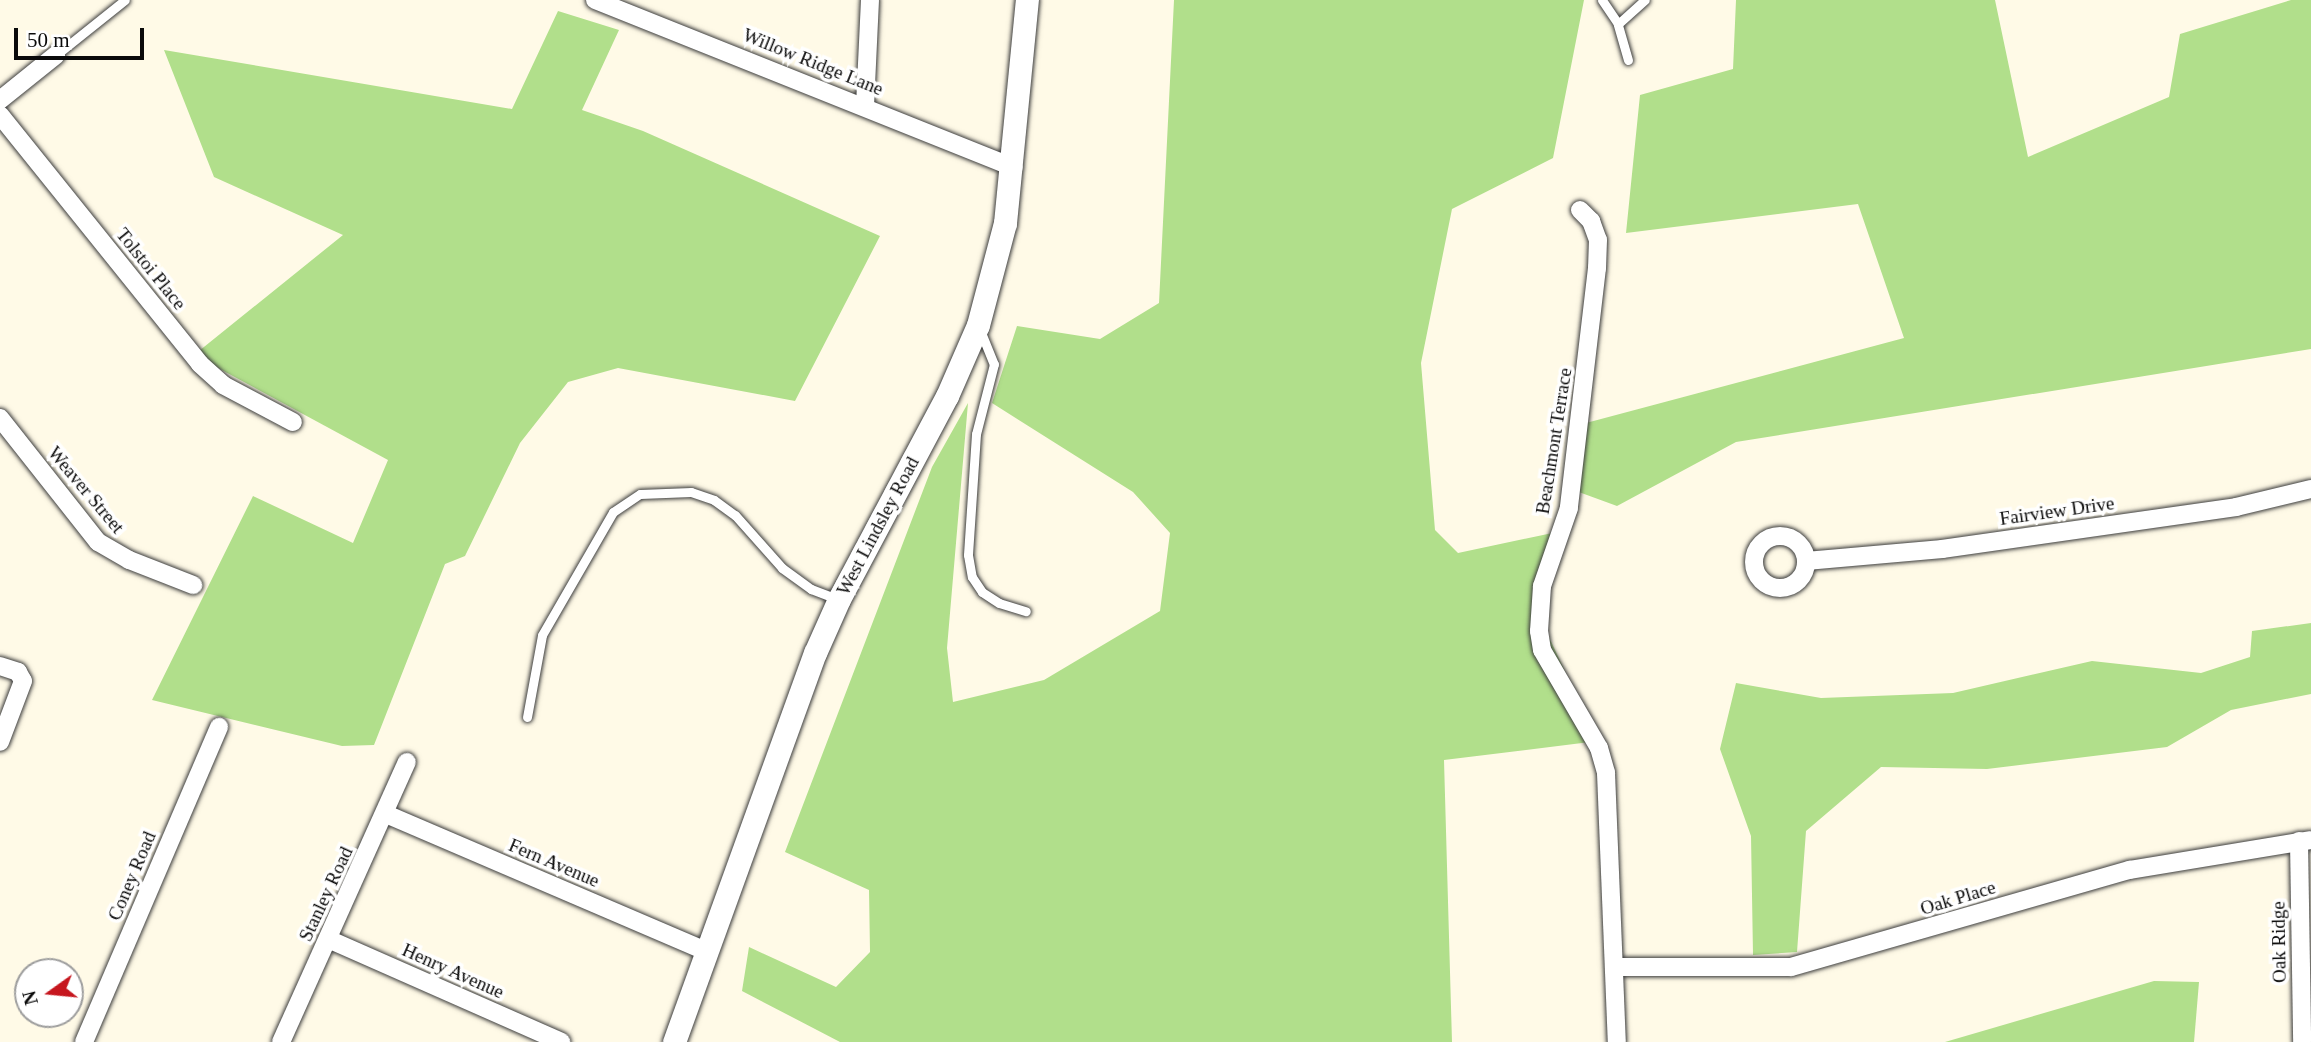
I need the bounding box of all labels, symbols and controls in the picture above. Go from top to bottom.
scale bar [18,14,147,58]
street label: Willow Ridge Lane [740,24,886,100]
text: 50 m [27,28,70,52]
street label: Tolstoi Place [111,224,191,314]
street label: Beachmont Terrace [1531,366,1577,516]
street label: Weaver Street [43,442,129,538]
street label: West Lindsley Road [832,453,924,599]
street label: Fairview Drive [1998,492,2116,530]
street label: Coney Road [103,828,161,924]
street label: Fern Avenue [505,834,603,892]
street label: Stanley Road [294,843,358,945]
street label: Oak Place [1918,876,1998,920]
street label: Oak Ridge [2267,901,2291,983]
street label: Henry Avenue [398,938,508,1004]
north arrow [14,958,84,1028]
text: N [18,989,42,1007]

